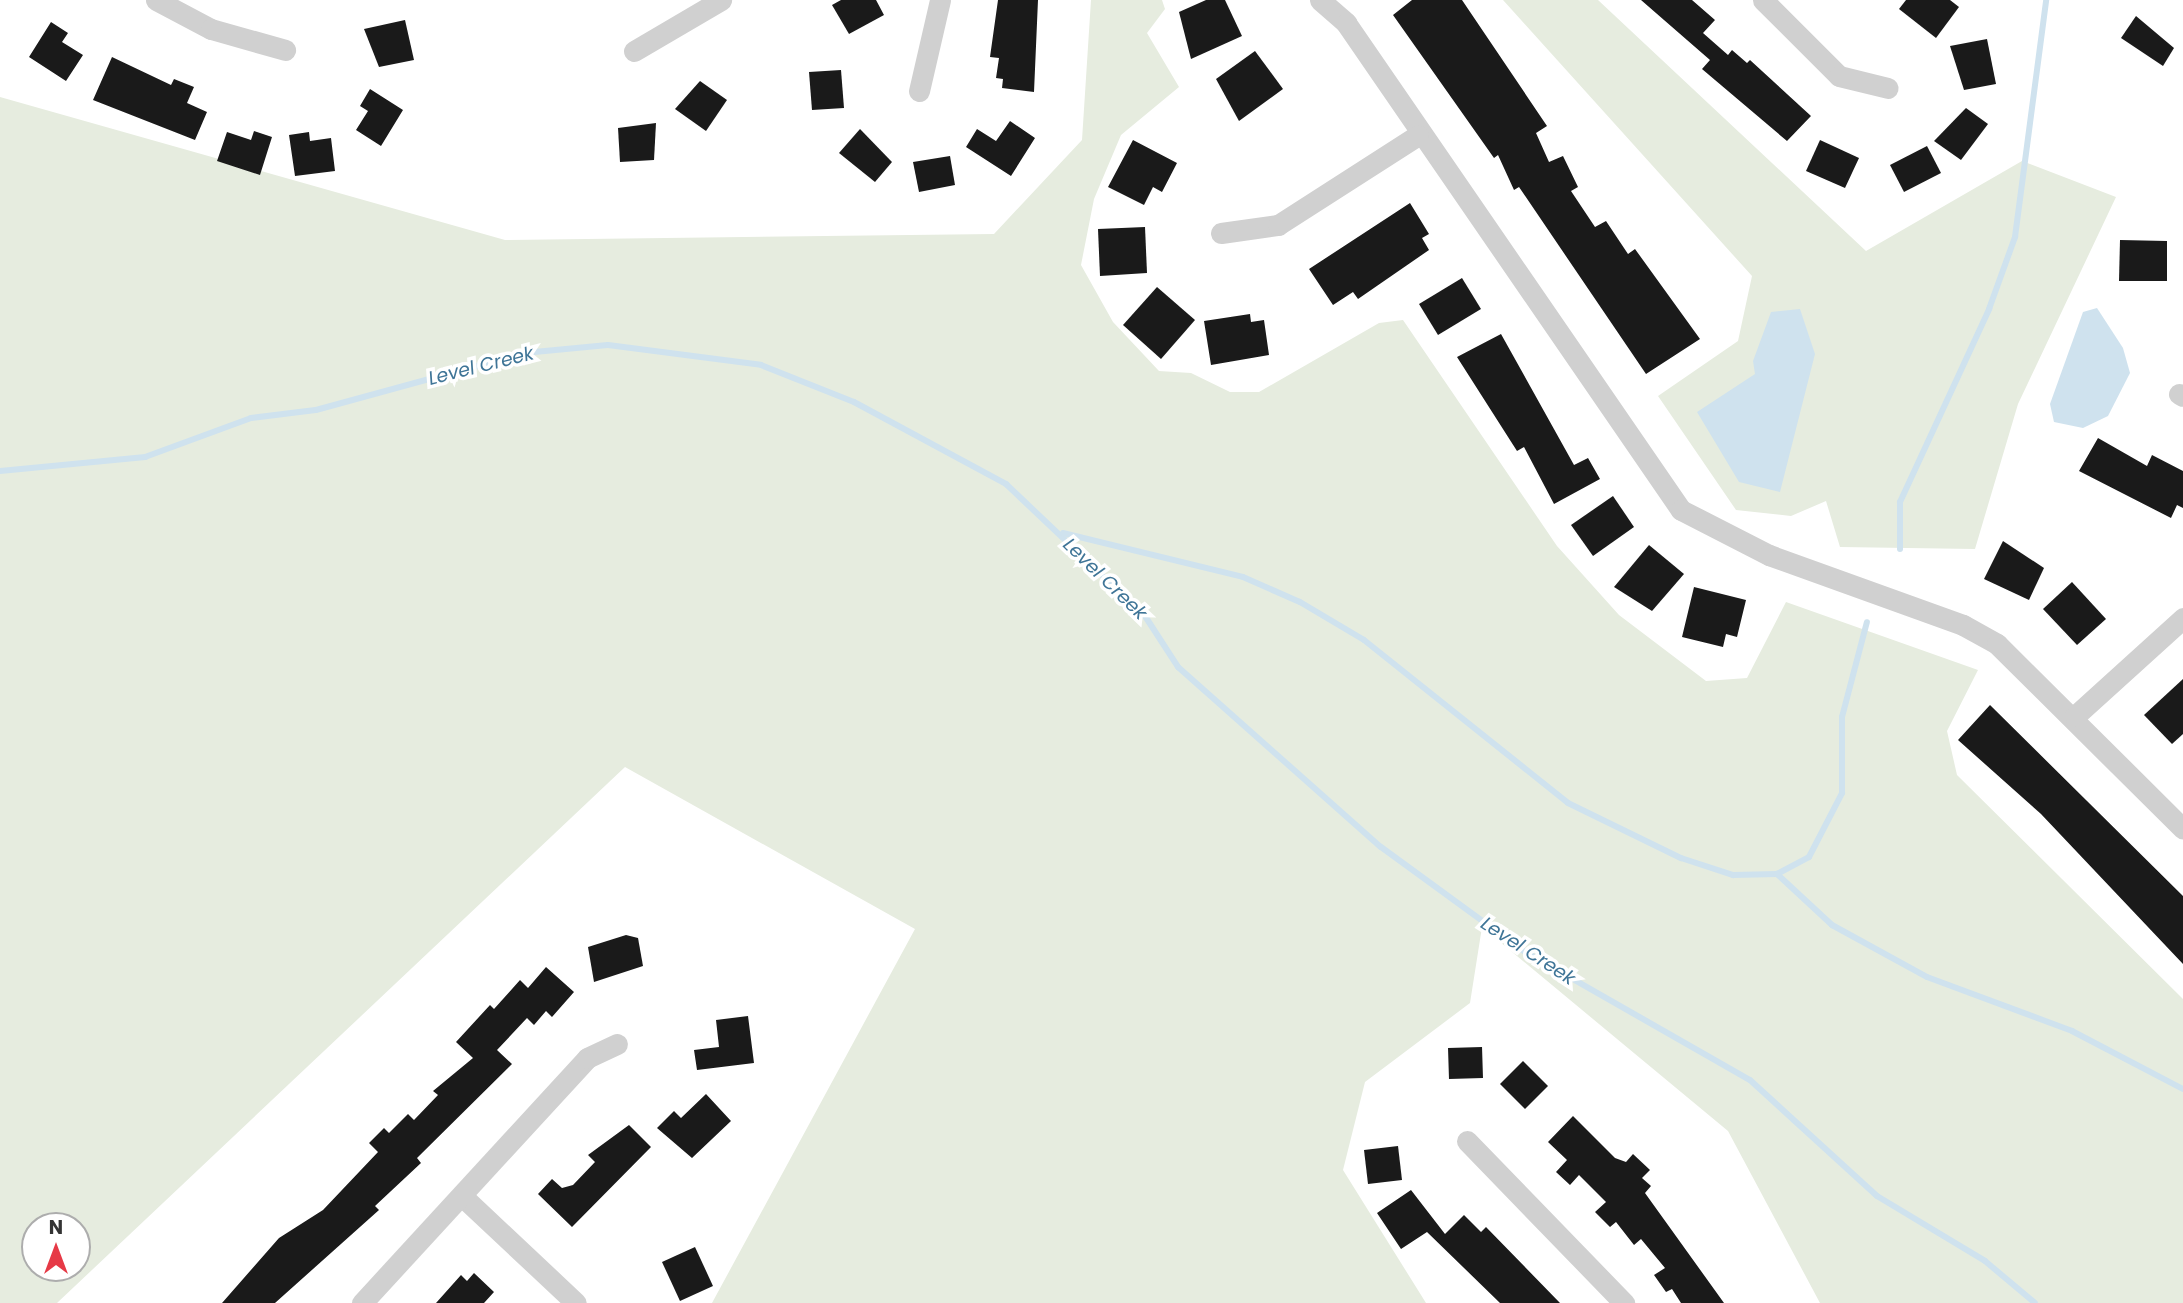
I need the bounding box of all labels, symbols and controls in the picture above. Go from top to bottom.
water label: Level Creek [426,342,536,390]
water label: Level Creek [1058,533,1152,625]
water label: Level Creek [1477,912,1579,990]
north arrow [21,1212,91,1282]
text: N [49,1214,63,1241]

